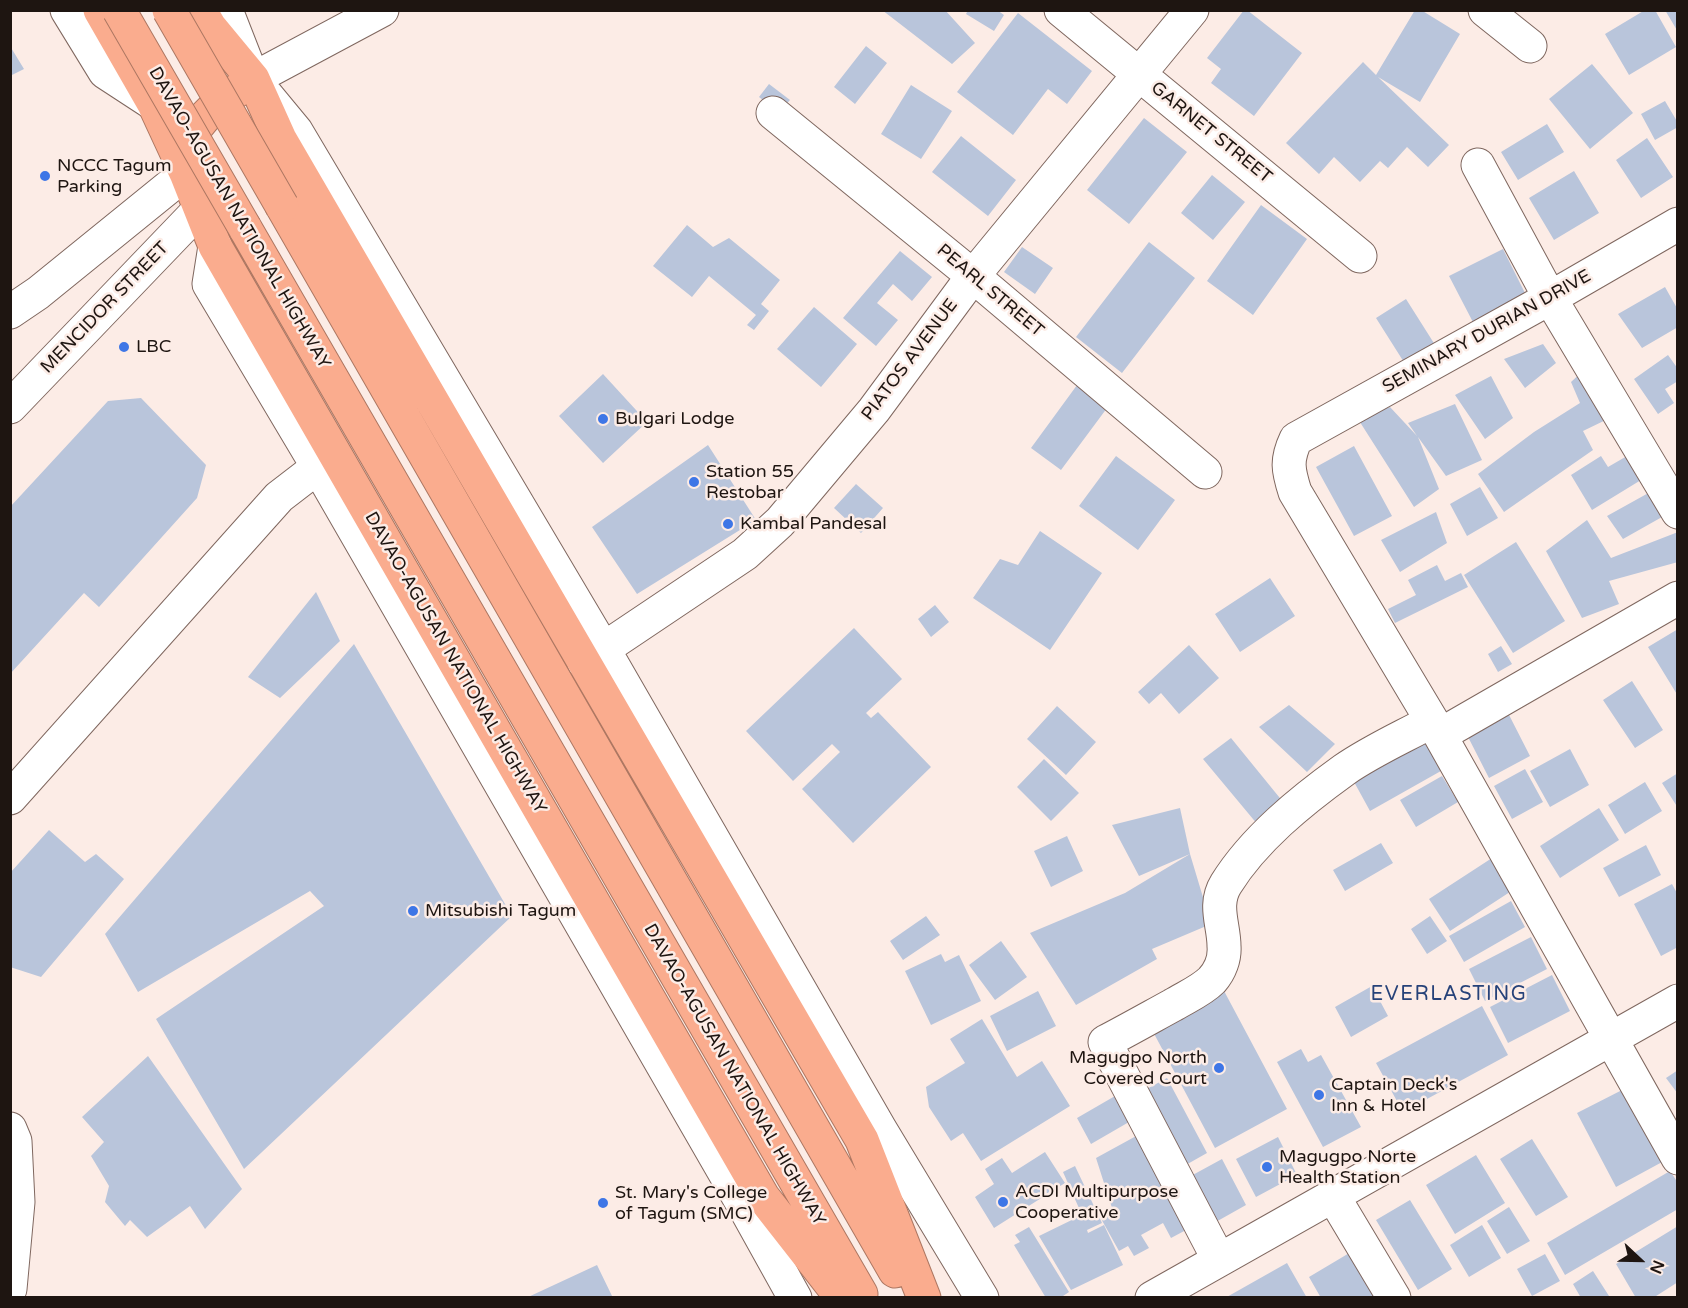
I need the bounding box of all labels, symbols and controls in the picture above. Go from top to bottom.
street label: DAVAO-AGUSAN NATIONAL HIGHWAY [143,63,335,373]
street label: GARNET STREET [1146,78,1276,188]
place label: NCCC Tagum Parking [57,155,171,198]
marker: NCCC Tagum Parking [38,169,52,183]
street label: MENCIDOR STREET [37,238,173,378]
street label: PEARL STREET [932,240,1048,342]
street label: SEMINARY DURIAN DRIVE [1379,266,1595,398]
street label: PIATOS AVENUE [857,295,963,425]
place label: LBC [136,336,171,358]
marker: LBC [117,340,131,354]
place label: Bulgari Lodge [615,408,735,430]
marker: Bulgari Lodge [596,412,610,426]
place label: Station 55 Restobar [706,461,794,504]
marker: Station 55 Restobar [687,475,701,489]
street label: DAVAO-AGUSAN NATIONAL HIGHWAY [359,508,551,818]
place label: Kambal Pandesal [740,513,887,535]
marker: Kambal Pandesal [721,517,735,531]
place label: Mitsubishi Tagum [425,900,576,922]
marker: Mitsubishi Tagum [406,904,420,918]
street label: DAVAO-AGUSAN NATIONAL HIGHWAY [638,920,830,1230]
district label: EVERLASTING [1371,983,1527,1007]
place label: Magugpo North Covered Court [1069,1047,1207,1090]
marker: Magugpo North Covered Court [1212,1061,1226,1075]
place label: Captain Deck's Inn & Hotel [1331,1074,1457,1116]
marker: Captain Deck's Inn & Hotel [1312,1088,1326,1102]
place label: Magugpo Norte Health Station [1279,1146,1416,1188]
marker: Magugpo Norte Health Station [1260,1160,1274,1174]
place label: ACDI Multipurpose Cooperative [1015,1181,1178,1224]
place label: St. Mary's College of Tagum (SMC) [615,1182,767,1224]
marker: ACDI Multipurpose Cooperative [996,1195,1010,1209]
marker: St. Mary's College of Tagum (SMC) [596,1196,610,1210]
north arrow [1610,1230,1670,1290]
text: N [1645,1257,1668,1276]

